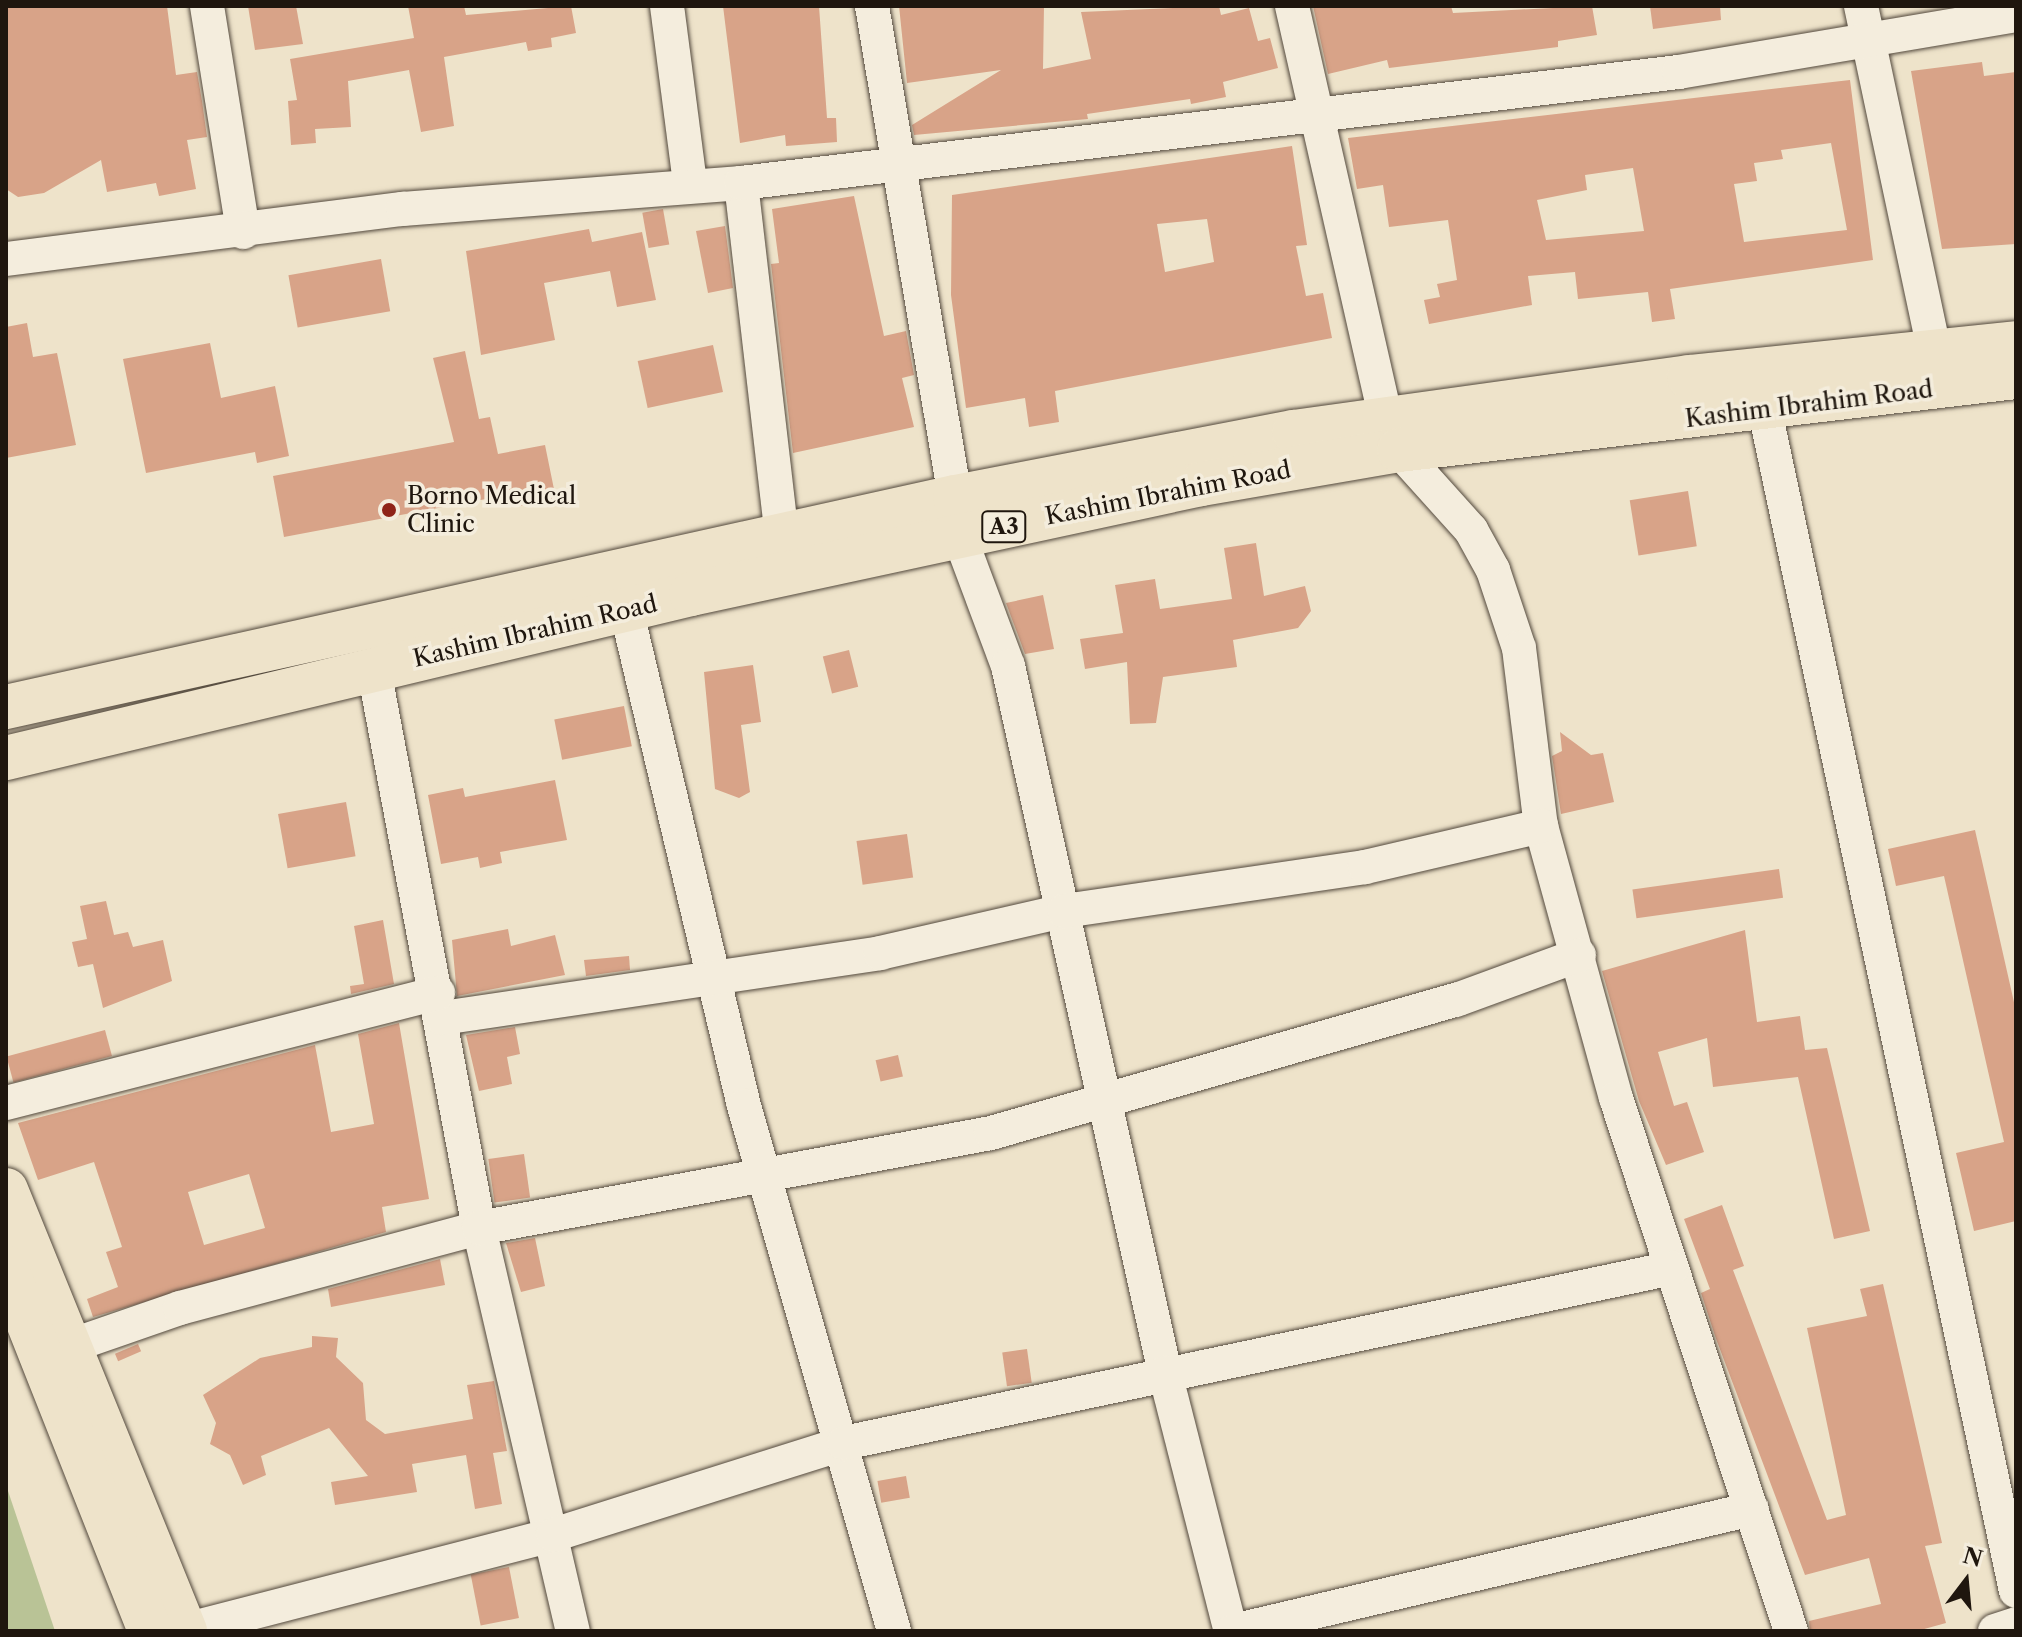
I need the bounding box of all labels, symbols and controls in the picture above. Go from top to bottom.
street label: Kashim Ibrahim Road [1683,375,1935,433]
street label: Kashim Ibrahim Road [1043,455,1293,531]
place label: Borno Medical Clinic [407,482,576,538]
marker: Borno Medical Clinic [378,499,400,521]
road number: A3 [980,509,1028,545]
street label: Kashim Ibrahim Road [410,589,660,673]
north arrow [1926,1541,2006,1621]
text: N [1960,1542,1986,1573]

